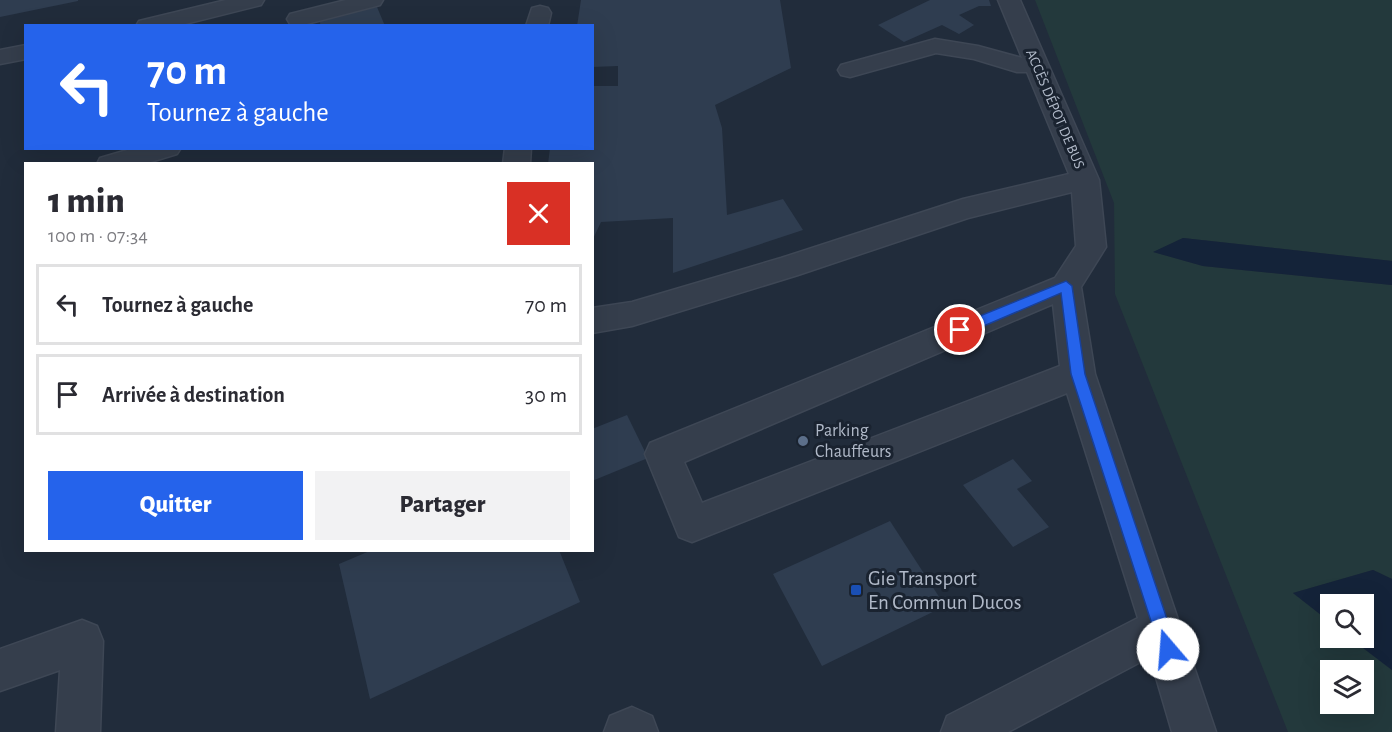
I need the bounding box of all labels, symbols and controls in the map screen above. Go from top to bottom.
street label: ACCÈS DÉPOT DE BUS [1023,46,1089,171]
icon: left [48,48,126,126]
text: 70 m [147,50,227,92]
text: Tournez à gauche [147,99,329,126]
button: close [507,182,570,245]
text: 1 min [48,183,125,219]
text: 100 m · 07:34 [48,226,148,246]
icon: left [51,288,84,321]
text: Tournez à gauche [102,294,253,316]
text: 70 m [525,294,567,316]
pin [934,304,985,355]
icon: arrive [943,313,976,346]
icon: arrive [51,378,84,411]
text: Arrivée à destination [102,384,285,406]
text: 30 m [525,384,567,406]
place label: Parking Chauffeurs [815,422,891,461]
marker: Parking Chauffeurs [796,434,810,448]
button: Quitter [48,471,303,540]
button: Partager [315,471,570,540]
place label: Gie Transport En Commun Ducos [868,568,1021,613]
marker: Gie Transport En Commun Ducos [849,583,863,597]
map controls [1320,594,1374,714]
button: search [1320,594,1374,648]
position arrow [1136,617,1200,681]
button: layers [1320,660,1374,714]

